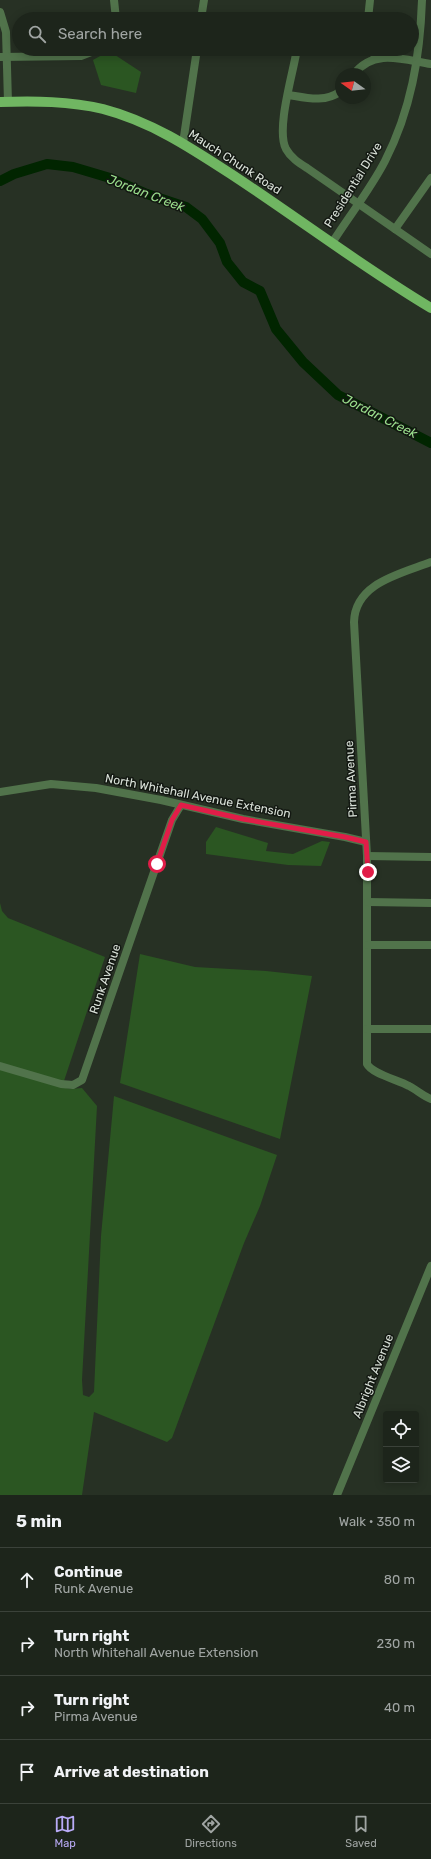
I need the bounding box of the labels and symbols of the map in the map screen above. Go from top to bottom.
north arrow [335,68,371,104]
street label: Mauch Chunk Road [186,127,284,197]
street label: Presidential Drive [321,140,385,230]
water label: Jordan Creek [105,171,187,215]
water label: Jordan Creek [340,391,420,441]
street label: Pirma Avenue [342,740,360,818]
street label: North Whitehall Avenue Extension [104,771,292,821]
route start [148,855,166,873]
route end [359,863,377,881]
street label: Runk Avenue [86,942,124,1016]
street label: Albright Avenue [350,1332,396,1420]

